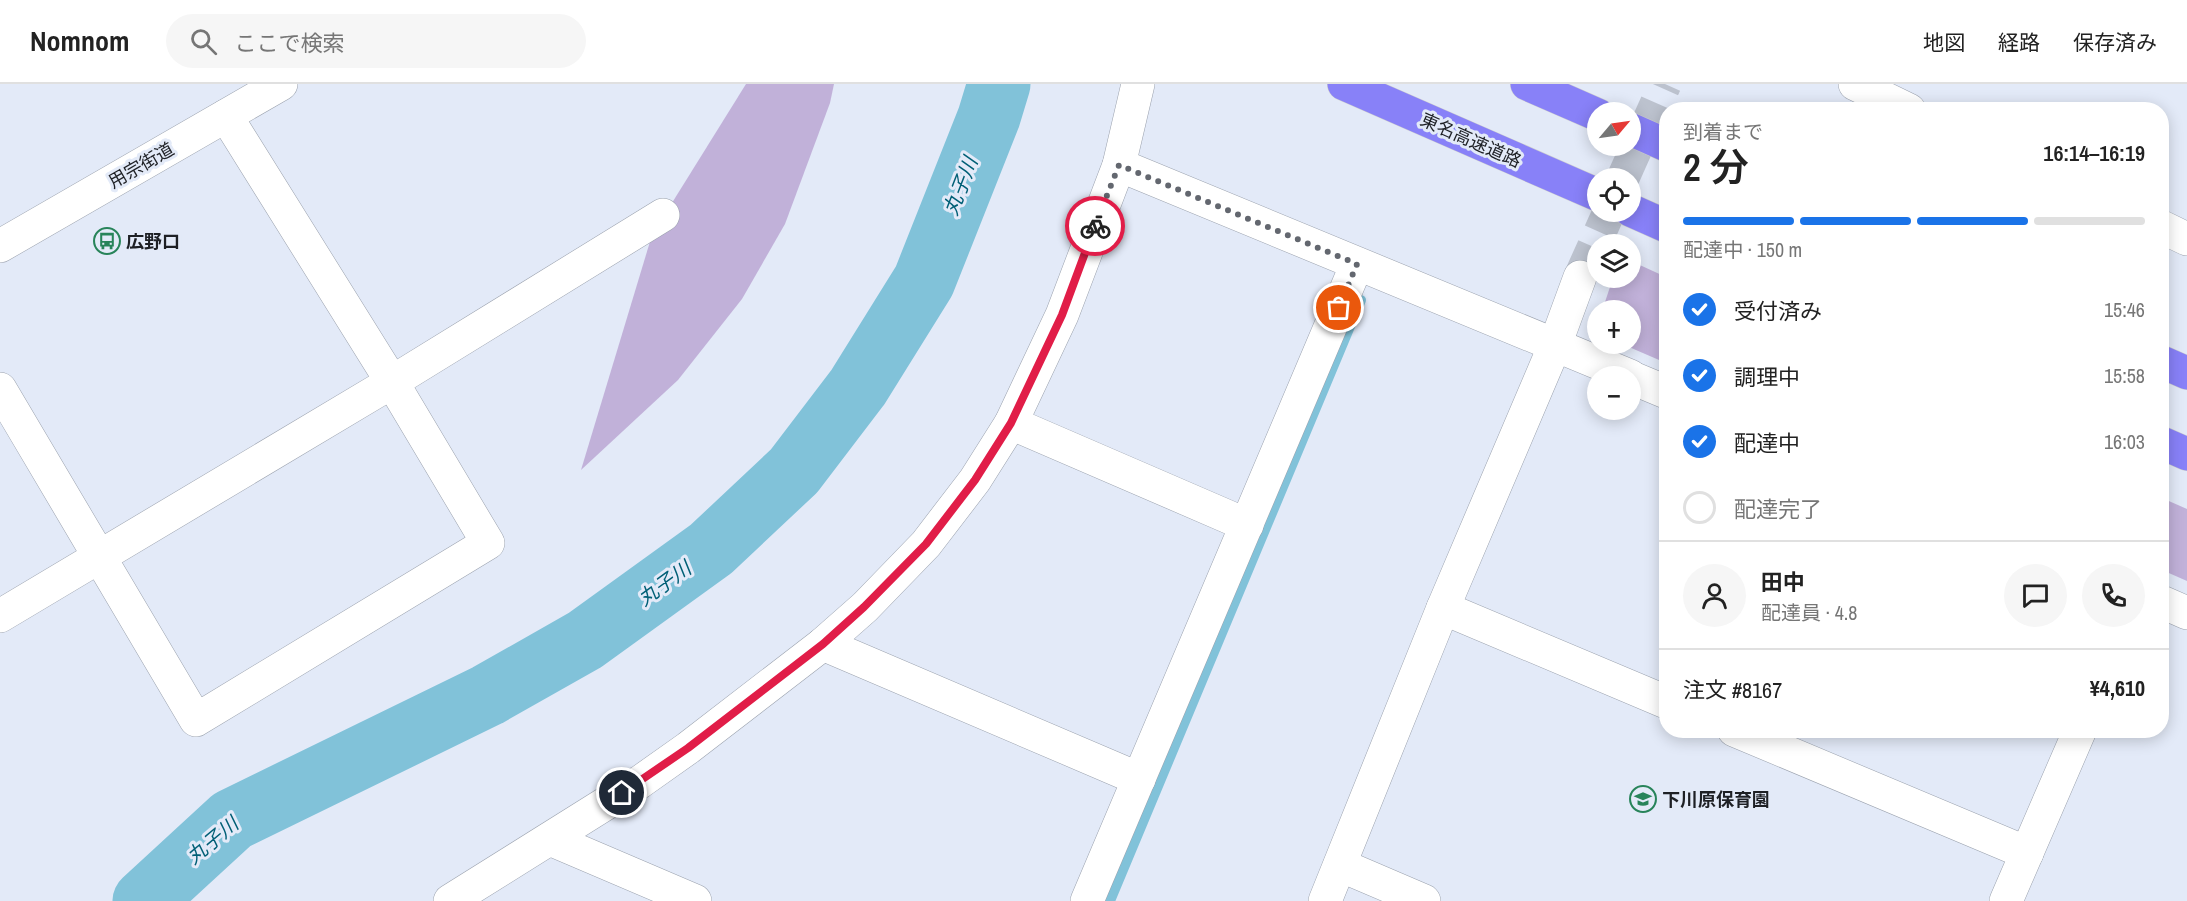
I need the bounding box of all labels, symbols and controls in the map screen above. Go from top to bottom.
search box [166,14,586,68]
text: Nomnom [30,22,130,60]
icon: search [187,25,220,58]
text: ここで検索 [235,28,345,58]
text: 地図 [1923,28,1965,57]
text: 経路 [1998,28,2040,57]
text: 保存済み [2073,28,2157,57]
north arrow [1587,102,1641,156]
map controls [1587,102,1641,420]
street label: 東名高速道路 [1417,107,1525,173]
text: 到着まで [1683,118,1763,145]
street label: 用宗街道 [104,136,178,194]
text: 16:14–16:19 [2043,138,2145,168]
text: 2 分 [1683,141,1749,193]
water label: 丸子川 [937,151,984,219]
button: locate [1587,168,1641,222]
courier [1065,196,1125,256]
icon: bike [1079,210,1112,243]
bus stop icon: 広野口 [92,226,122,256]
place label: 広野口 [126,229,180,254]
button: layers [1587,234,1641,288]
text: 配達中 · 150 m [1683,236,1802,263]
pin [1313,282,1364,333]
icon: bag [1322,291,1355,324]
icon: check [1683,293,1716,326]
text: 受付済み [1734,296,1822,326]
text: 15:46 [2104,296,2145,323]
button: + [1587,300,1641,354]
icon: check [1683,359,1716,392]
text: 調理中 [1734,362,1800,392]
text: 15:58 [2104,362,2145,389]
button: − [1587,366,1641,420]
icon: check [1683,425,1716,458]
text: 配達中 [1734,428,1800,458]
text: 16:03 [2104,428,2145,455]
text: 配達完了 [1734,494,1822,524]
water label: 丸子川 [632,553,698,612]
button: person [1683,564,1746,627]
button: chat [2004,564,2067,627]
button: phone [2082,564,2145,627]
text: 田中 [1761,567,1805,597]
text: 配達員 · 4.8 [1761,599,1857,626]
text: ¥4,610 [2090,673,2145,703]
text: 注文 #8167 [1683,675,1782,705]
pin [596,767,647,818]
icon: home [605,776,638,809]
school or university icon: 下川原保育園 [1628,784,1658,814]
place label: 下川原保育園 [1662,787,1770,812]
water label: 丸子川 [180,809,245,870]

